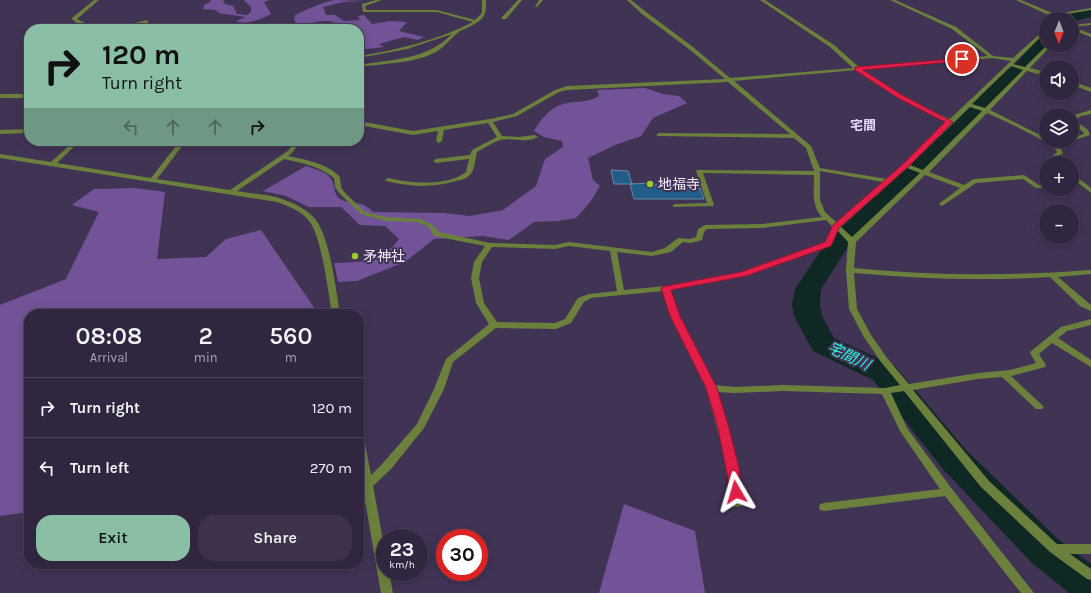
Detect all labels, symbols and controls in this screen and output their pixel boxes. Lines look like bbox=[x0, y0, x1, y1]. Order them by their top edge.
north arrow bbox=[1039, 12, 1079, 52]
map controls bbox=[1039, 12, 1079, 244]
text: 120 m bbox=[102, 38, 180, 71]
icon: right bbox=[36, 40, 88, 92]
pin bbox=[945, 42, 979, 76]
icon: arrive bbox=[951, 48, 973, 70]
button: sound bbox=[1039, 60, 1079, 100]
text: Turn right bbox=[102, 72, 182, 94]
button: layers bbox=[1039, 108, 1079, 148]
icon: left bbox=[120, 116, 142, 138]
icon: ahead bbox=[162, 116, 184, 138]
icon: ahead bbox=[204, 116, 226, 138]
icon: right bbox=[246, 116, 268, 138]
district label: 宅間 bbox=[850, 118, 876, 133]
button: + bbox=[1039, 156, 1079, 196]
place label: 地福寺 bbox=[658, 176, 700, 193]
marker: 地福寺 bbox=[645, 179, 655, 189]
button: − bbox=[1039, 204, 1079, 244]
place label: 矛神社 bbox=[363, 248, 405, 265]
marker: 矛神社 bbox=[350, 251, 360, 261]
text: 08:08 bbox=[76, 322, 142, 350]
text: 2 bbox=[199, 322, 213, 350]
text: 560 bbox=[269, 322, 312, 350]
water label: 宅間川 bbox=[825, 338, 875, 375]
text: Arrival bbox=[90, 350, 128, 365]
text: min bbox=[194, 350, 218, 365]
text: m bbox=[285, 350, 297, 365]
icon: right bbox=[36, 397, 58, 419]
text: Turn right bbox=[70, 399, 140, 417]
text: 120 m bbox=[312, 399, 352, 417]
icon: left bbox=[36, 457, 58, 479]
text: Turn left bbox=[70, 459, 129, 477]
text: 270 m bbox=[310, 459, 352, 477]
position arrow bbox=[715, 471, 757, 513]
button: Exit bbox=[36, 515, 190, 561]
button: Share bbox=[198, 515, 352, 561]
speed limit sign: 30 bbox=[436, 529, 488, 581]
text: 23 bbox=[390, 538, 414, 561]
text: km/h bbox=[389, 559, 415, 571]

